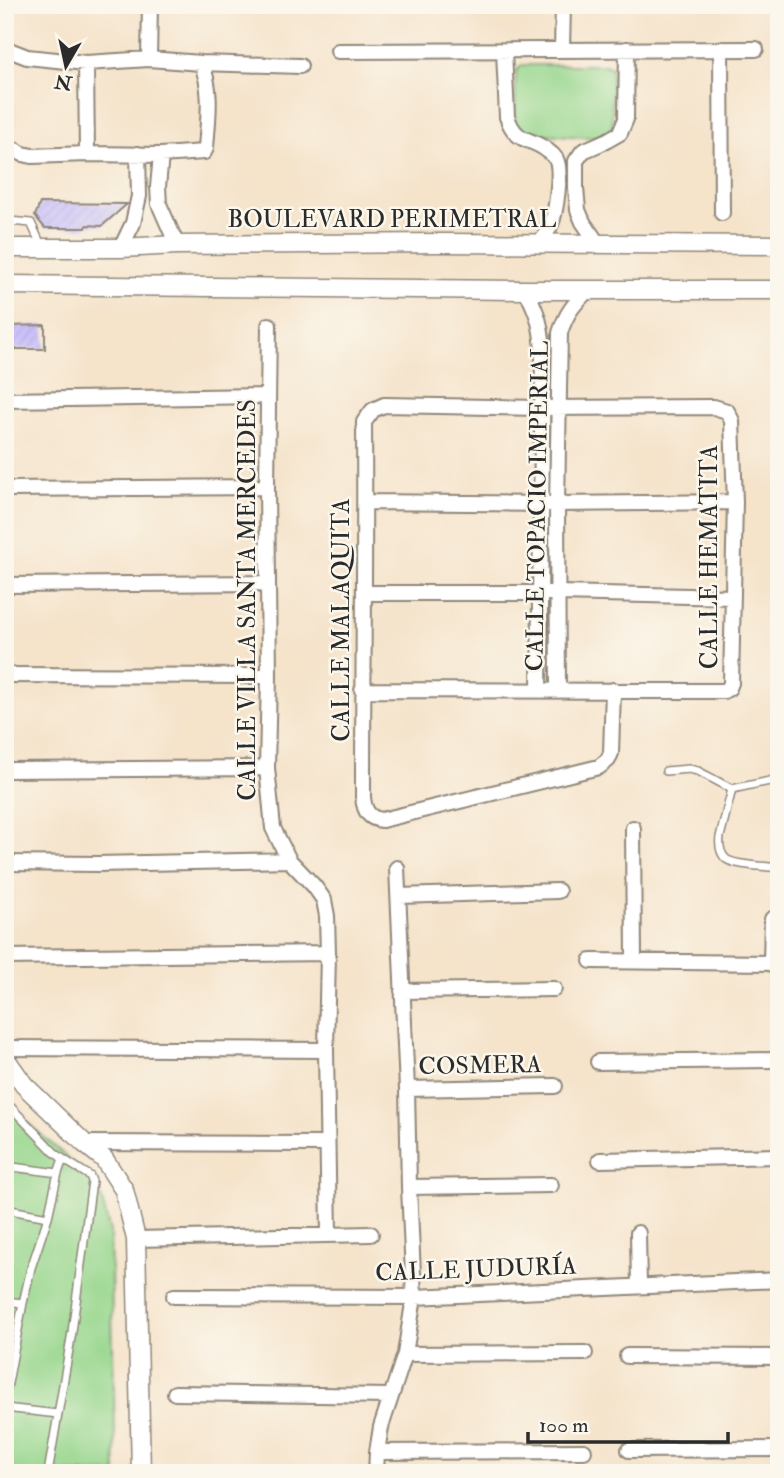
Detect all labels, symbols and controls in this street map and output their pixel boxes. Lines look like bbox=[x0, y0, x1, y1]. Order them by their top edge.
north arrow bbox=[32, 32, 102, 102]
text: N bbox=[52, 68, 75, 95]
street label: BOULEVARD PERIMETRAL bbox=[228, 204, 557, 235]
street label: CALLE TOPACIO IMPERIAL bbox=[519, 340, 556, 672]
street label: CALLE VILLA SANTA MERCEDES bbox=[232, 399, 263, 801]
street label: CALLE HEMATITA bbox=[694, 445, 725, 669]
street label: CALLE MALAQUITA bbox=[326, 498, 357, 742]
street label: COSMERA bbox=[418, 1049, 542, 1082]
street label: CALLE JUDURÍA bbox=[375, 1249, 577, 1289]
scale bar bbox=[528, 1401, 728, 1445]
text: 100 m bbox=[539, 1412, 589, 1439]

